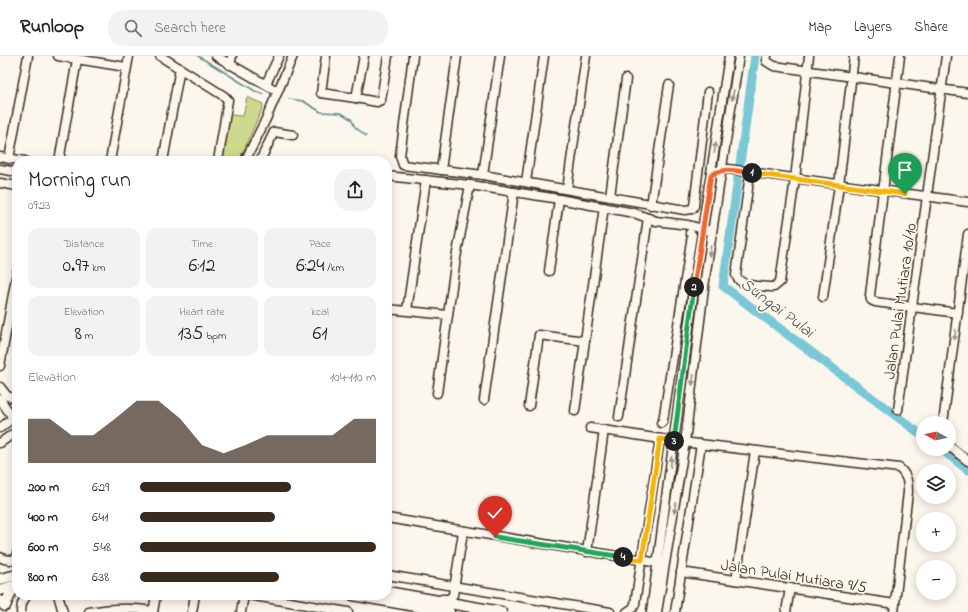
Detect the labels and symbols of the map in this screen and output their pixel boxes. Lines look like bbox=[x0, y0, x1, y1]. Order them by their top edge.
one-way arrow bbox=[730, 88, 736, 101]
one-way arrow bbox=[712, 142, 718, 154]
pin bbox=[888, 153, 922, 194]
pin: 1 bbox=[742, 163, 762, 183]
street label: Jalan Pulai Mutiara 10/10 bbox=[878, 222, 924, 381]
one-way arrow bbox=[706, 245, 712, 257]
water label: Sungai Pulai bbox=[734, 272, 821, 346]
pin: 2 bbox=[684, 277, 704, 297]
one-way arrow bbox=[952, 329, 958, 341]
one-way arrow bbox=[690, 374, 696, 386]
north arrow bbox=[916, 416, 956, 456]
pin: 3 bbox=[664, 431, 684, 451]
one-way arrow bbox=[668, 456, 675, 468]
pin bbox=[478, 496, 512, 537]
one-way arrow bbox=[672, 502, 678, 515]
pin: 4 bbox=[613, 547, 633, 567]
street label: Jalan Pulai Mutiara 9/5 bbox=[719, 554, 868, 600]

